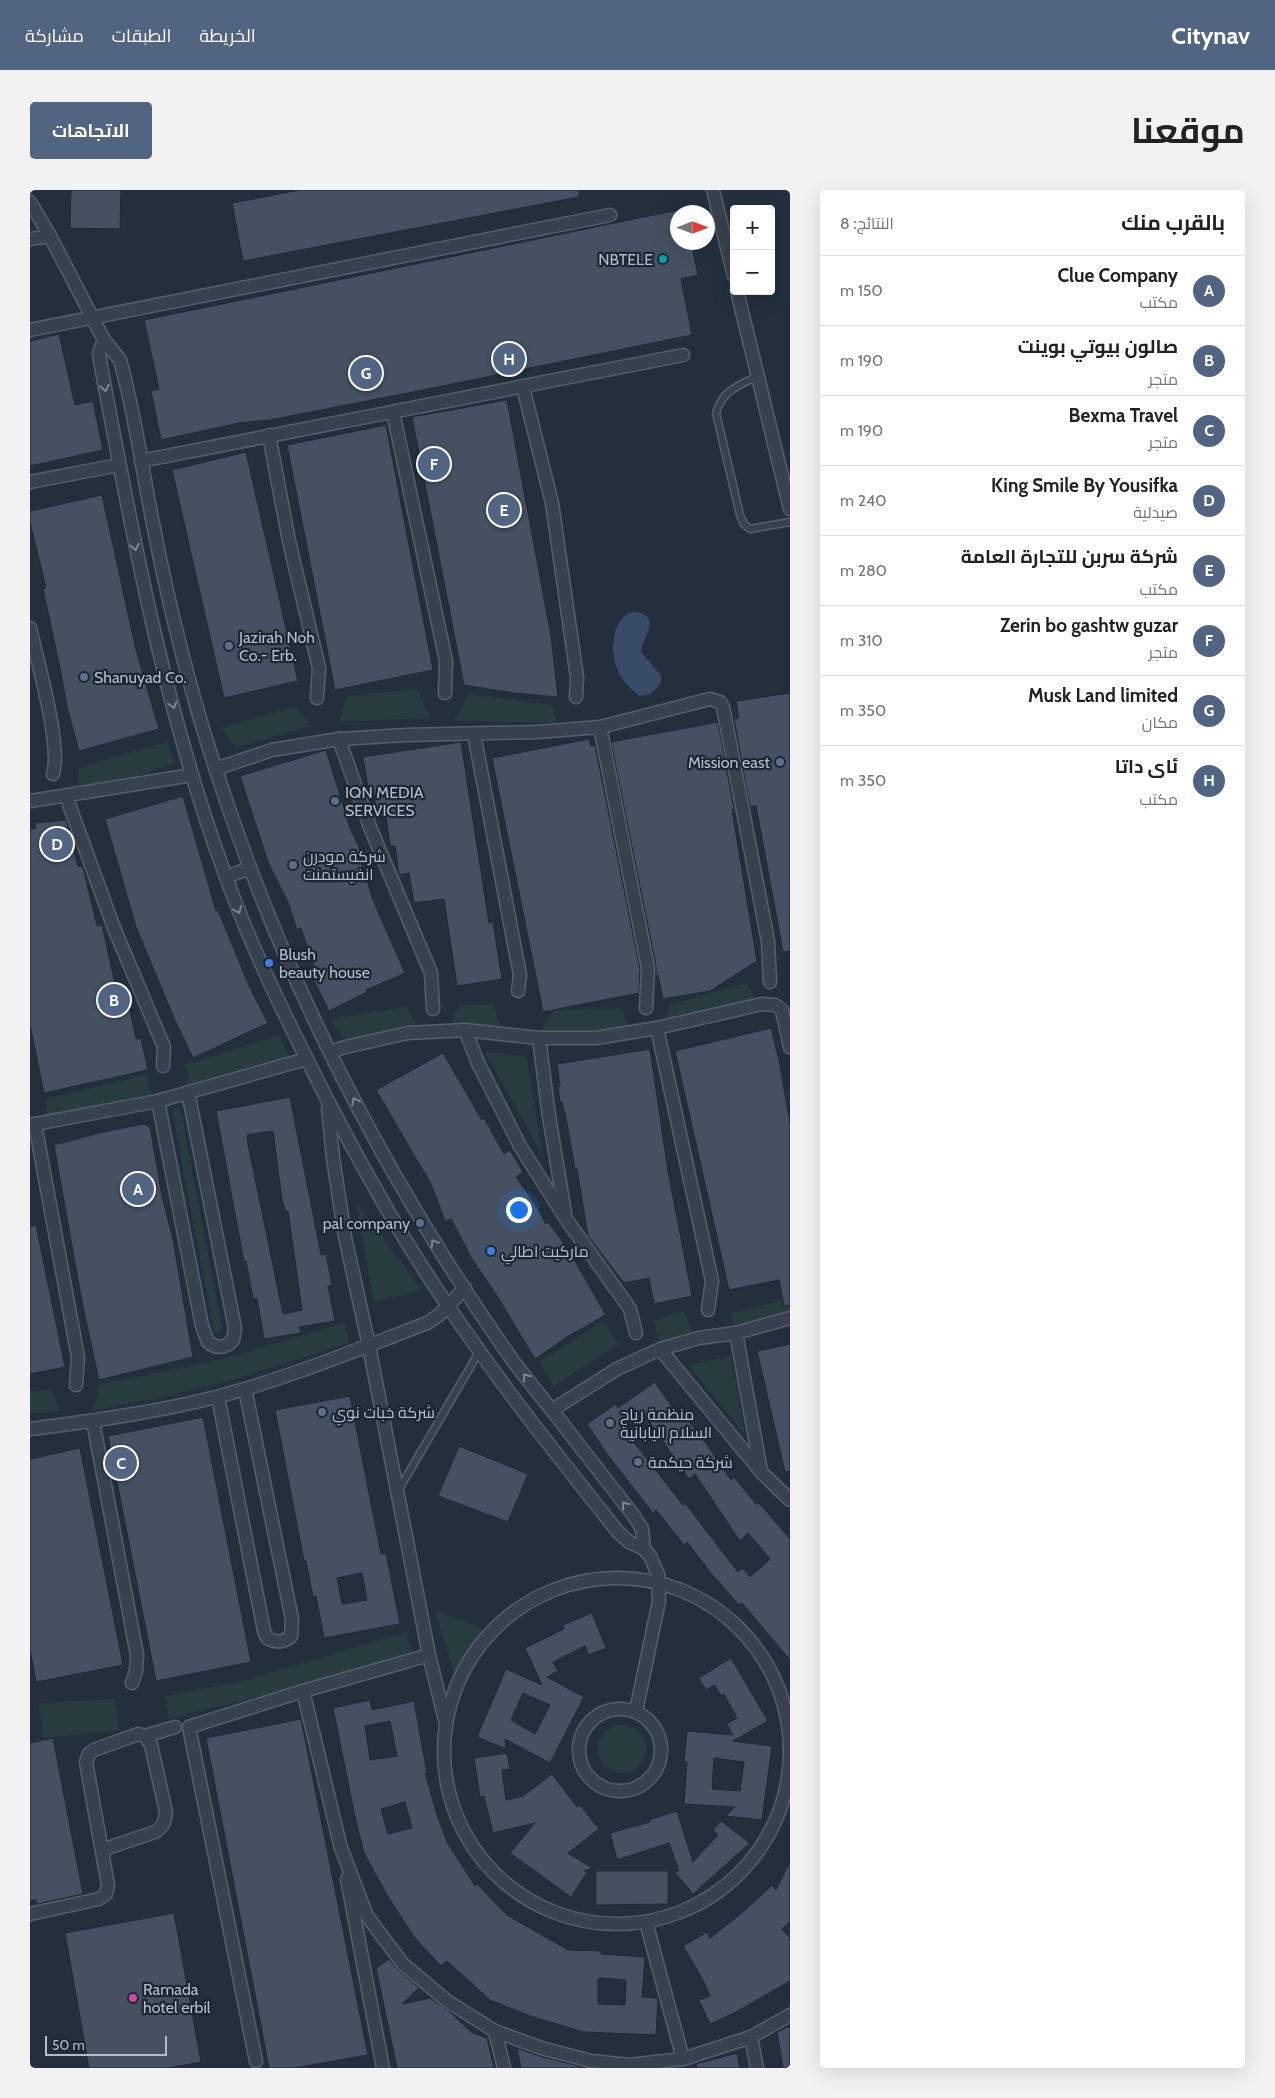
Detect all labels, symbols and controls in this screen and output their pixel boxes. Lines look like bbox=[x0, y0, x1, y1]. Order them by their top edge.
text: Citynav bbox=[1171, 21, 1250, 50]
text: مشاركة bbox=[25, 25, 84, 47]
text: الطبقات bbox=[112, 25, 171, 47]
text: الخريطة bbox=[199, 25, 256, 47]
button: الاتجاهات bbox=[30, 102, 152, 159]
text: موقعنا bbox=[1131, 109, 1245, 152]
north arrow bbox=[670, 205, 715, 250]
map controls bbox=[730, 205, 775, 295]
button: + bbox=[730, 205, 775, 250]
text: بالقرب منك bbox=[1121, 210, 1225, 235]
text: النتائج: 8 bbox=[840, 214, 894, 233]
place label: NBTELE bbox=[598, 250, 653, 269]
button: − bbox=[730, 250, 775, 295]
marker: NBTELE bbox=[657, 253, 669, 265]
text: Clue Company bbox=[1058, 264, 1178, 287]
text: 150 m bbox=[840, 281, 883, 300]
text: A bbox=[1204, 281, 1214, 300]
text: مكتب bbox=[1139, 293, 1178, 312]
text: صالون بيوتي بوينت bbox=[1018, 335, 1178, 358]
pin: H bbox=[493, 340, 525, 378]
text: 190 m bbox=[840, 351, 883, 370]
text: B bbox=[1204, 351, 1214, 370]
pin: G bbox=[350, 354, 382, 392]
text: متجر bbox=[1149, 370, 1178, 389]
one-way arrow bbox=[99, 383, 109, 392]
text: Bexma Travel bbox=[1069, 404, 1178, 427]
text: 190 m bbox=[840, 421, 883, 440]
text: C bbox=[1204, 421, 1214, 440]
text: متجر bbox=[1149, 433, 1178, 452]
pin: F bbox=[418, 445, 450, 483]
text: King Smile By Yousifka bbox=[991, 474, 1178, 497]
pin: E bbox=[488, 491, 520, 529]
text: 240 m bbox=[840, 491, 886, 510]
text: D bbox=[1203, 491, 1215, 510]
text: صيدلية bbox=[1133, 503, 1178, 522]
one-way arrow bbox=[129, 543, 140, 552]
text: شركة سربن للتجارة العامة bbox=[961, 545, 1178, 568]
text: 280 m bbox=[840, 561, 887, 580]
text: E bbox=[1204, 561, 1214, 580]
text: مكتب bbox=[1139, 580, 1178, 599]
text: Zerin bo gashtw guzar bbox=[1000, 614, 1178, 637]
place label: Jazirah Noh Co.- Erb. bbox=[238, 628, 315, 665]
text: 310 m bbox=[840, 631, 883, 650]
text: F bbox=[1205, 631, 1213, 650]
marker: Jazirah Noh Co.- Erb. bbox=[223, 640, 235, 652]
text: متجر bbox=[1149, 643, 1178, 662]
place label: Shanuyad Co. bbox=[94, 668, 187, 687]
marker: Shanuyad Co. bbox=[78, 671, 90, 683]
text: Musk Land limited bbox=[1028, 684, 1178, 707]
one-way arrow bbox=[168, 701, 178, 709]
text: 350 m bbox=[840, 701, 886, 720]
text: G bbox=[1204, 701, 1214, 720]
text: مكان bbox=[1142, 713, 1178, 732]
place label: Mission east bbox=[688, 753, 771, 772]
text: ئای داتا bbox=[1115, 755, 1178, 778]
marker: Mission east bbox=[774, 756, 786, 768]
text: 350 m bbox=[840, 771, 886, 790]
text: H bbox=[1203, 771, 1215, 790]
place label: IQN MEDIA SERVICES bbox=[345, 783, 424, 820]
text: مكتب bbox=[1139, 790, 1178, 809]
marker: IQN MEDIA SERVICES bbox=[329, 795, 341, 807]
pin: D bbox=[41, 825, 73, 863]
place label: شركة مودرن انفيستمنت bbox=[303, 847, 386, 884]
marker: شركة مودرن انفيستمنت bbox=[287, 859, 299, 871]
one-way arrow bbox=[232, 905, 243, 914]
place label: Blush beauty house bbox=[279, 945, 370, 982]
marker: Blush beauty house bbox=[263, 957, 275, 969]
pin: B bbox=[98, 981, 130, 1019]
one-way arrow bbox=[351, 1097, 361, 1106]
pin: A bbox=[122, 1170, 154, 1208]
your location bbox=[506, 1197, 532, 1223]
place label: pal company bbox=[323, 1214, 410, 1233]
marker: pal company bbox=[414, 1217, 426, 1229]
one-way arrow bbox=[431, 1239, 440, 1249]
place label: ماركيت اطالي bbox=[501, 1242, 589, 1265]
marker: ماركيت اطالي bbox=[485, 1245, 497, 1257]
one-way arrow bbox=[523, 1373, 532, 1383]
place label: شركة خبات نوي bbox=[332, 1403, 435, 1426]
place label: منظمة رياح السلام اليابانية bbox=[620, 1405, 712, 1444]
marker: شركة خبات نوي bbox=[316, 1406, 328, 1418]
marker: منظمة رياح السلام اليابانية bbox=[604, 1417, 616, 1429]
pin: C bbox=[105, 1444, 137, 1482]
place label: شركة حيكمة bbox=[648, 1453, 733, 1472]
marker: شركة حيكمة bbox=[632, 1456, 644, 1468]
one-way arrow bbox=[623, 1502, 631, 1511]
place label: Ramada hotel erbil bbox=[143, 1980, 211, 2017]
marker: Ramada hotel erbil bbox=[127, 1992, 139, 2004]
scale bar bbox=[45, 2033, 168, 2056]
text: 50 m bbox=[52, 2036, 85, 2054]

